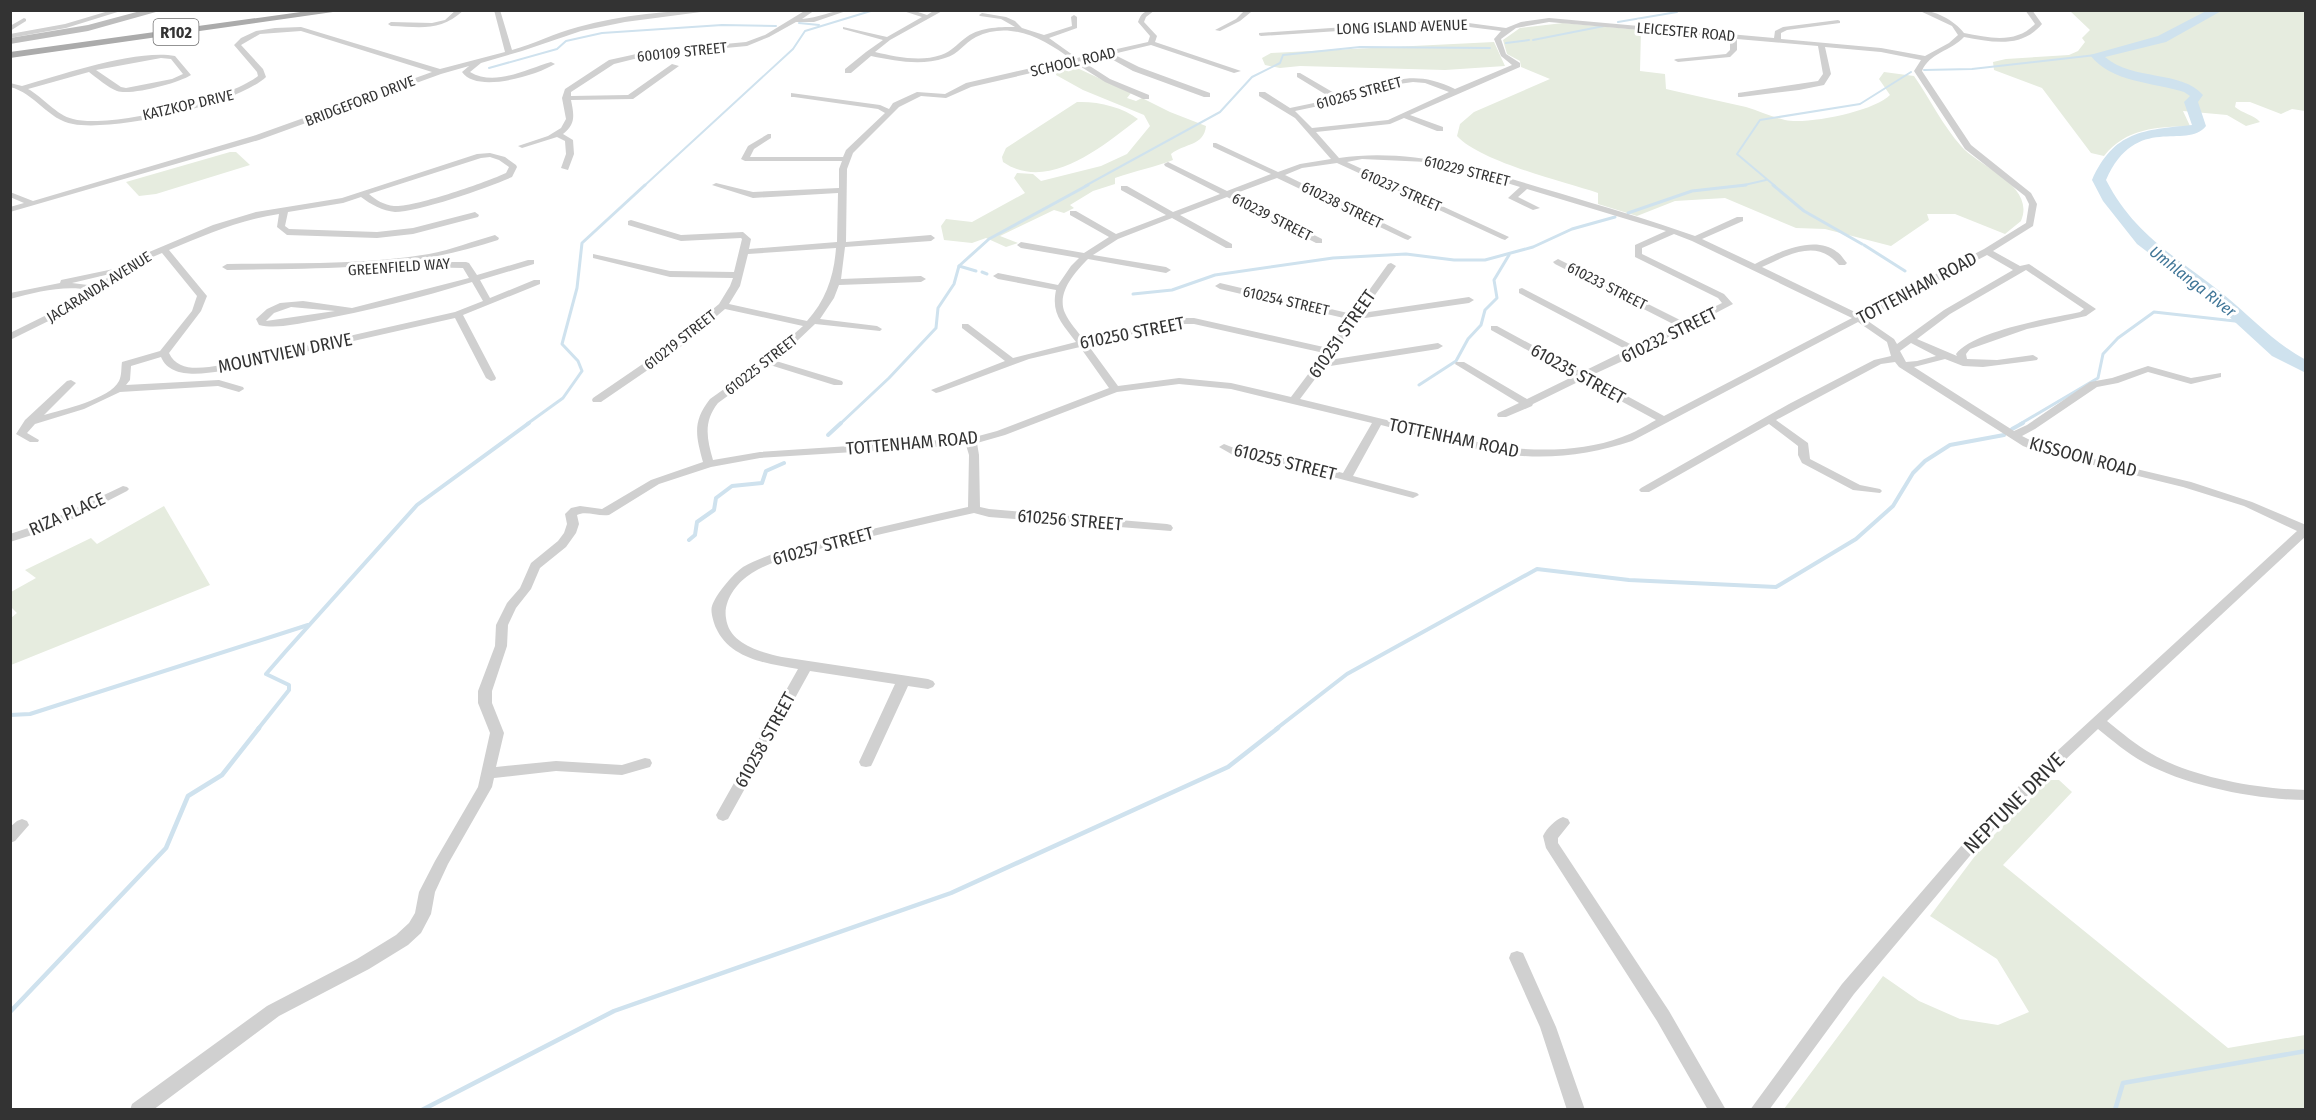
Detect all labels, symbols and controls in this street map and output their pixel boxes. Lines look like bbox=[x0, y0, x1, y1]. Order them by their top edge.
street label: LONG ISLAND AVENUE bbox=[1336, 16, 1468, 38]
road number: R102 bbox=[154, 19, 198, 45]
street label: LEICESTER ROAD bbox=[1636, 19, 1736, 45]
street label: 600109 STREET bbox=[636, 38, 728, 66]
street label: SCHOOL ROAD bbox=[1029, 43, 1117, 81]
street label: BRIDGEFORD DRIVE bbox=[302, 72, 418, 130]
street label: 610265 STREET bbox=[1314, 73, 1404, 113]
street label: KATZKOP DRIVE bbox=[141, 86, 235, 124]
street label: 610229 STREET bbox=[1422, 152, 1512, 190]
street label: 610237 STREET bbox=[1358, 164, 1444, 216]
street label: 610238 STREET bbox=[1299, 178, 1385, 232]
street label: 610239 STREET bbox=[1229, 189, 1315, 245]
water label: Umhlanga River bbox=[2146, 242, 2240, 321]
street label: TOTTENHAM ROAD bbox=[1853, 247, 1981, 329]
street label: JACARANDA AVENUE bbox=[43, 248, 155, 326]
street label: GREENFIELD WAY bbox=[347, 254, 451, 280]
street label: 610233 STREET bbox=[1564, 258, 1650, 314]
street label: 610254 STREET bbox=[1241, 282, 1331, 320]
street label: 610251 STREET bbox=[1304, 285, 1381, 382]
street label: 610232 STREET bbox=[1617, 302, 1721, 368]
street label: 610219 STREET bbox=[640, 306, 720, 374]
street label: 610250 STREET bbox=[1078, 312, 1187, 354]
street label: MOUNTVIEW DRIVE bbox=[216, 328, 354, 378]
street label: 610225 STREET bbox=[721, 331, 801, 399]
street label: 610235 STREET bbox=[1527, 339, 1630, 409]
street label: TOTTENHAM ROAD bbox=[1387, 413, 1521, 463]
street label: TOTTENHAM ROAD bbox=[845, 426, 979, 460]
street label: KISSOON ROAD bbox=[2027, 432, 2139, 482]
street label: 610255 STREET bbox=[1231, 439, 1339, 486]
street label: RIZA PLACE bbox=[26, 487, 108, 541]
street label: 610256 STREET bbox=[1016, 504, 1124, 536]
street label: 610257 STREET bbox=[770, 522, 876, 570]
street label: 610258 STREET bbox=[730, 688, 801, 792]
street label: NEPTUNE DRIVE bbox=[1958, 747, 2070, 859]

